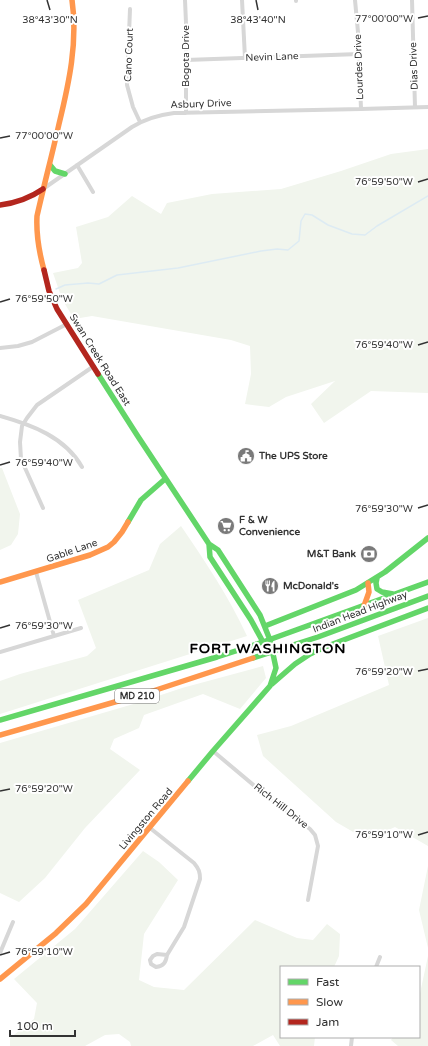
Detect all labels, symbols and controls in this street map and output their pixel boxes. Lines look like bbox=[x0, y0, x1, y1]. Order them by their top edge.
text: 77°00'00"W bbox=[355, 13, 413, 25]
text: 38°43'30"N bbox=[22, 14, 78, 26]
text: 38°43'40"N bbox=[230, 14, 286, 26]
street label: Bogota Drive bbox=[180, 25, 192, 87]
street label: Cano Court bbox=[122, 28, 136, 82]
street label: Lourdes Drive bbox=[352, 34, 366, 100]
street label: Dias Drive bbox=[407, 42, 421, 90]
street label: Nevin Lane bbox=[245, 50, 299, 64]
street label: Asbury Drive bbox=[170, 97, 232, 111]
text: 77°00'00"W bbox=[15, 130, 73, 142]
text: 76°59'50"W bbox=[355, 176, 413, 188]
text: 76°59'50"W bbox=[15, 293, 73, 305]
street label: Swan Creek Road East bbox=[67, 312, 133, 408]
text: 76°59'40"W bbox=[355, 339, 413, 351]
public building icon: The UPS Store bbox=[236, 446, 256, 466]
place label: The UPS Store bbox=[258, 450, 328, 462]
text: 76°59'40"W bbox=[15, 457, 73, 469]
text: 76°59'30"W bbox=[355, 503, 413, 515]
place label: F & W Convenience bbox=[239, 514, 300, 538]
supermarket icon: F & W Convenience bbox=[216, 516, 236, 536]
street label: Gable Lane bbox=[45, 537, 100, 565]
bank icon: M&T Bank bbox=[359, 544, 379, 564]
place label: M&T Bank bbox=[307, 548, 357, 560]
restaurant icon: McDonald's bbox=[260, 576, 280, 596]
place label: McDonald's bbox=[283, 580, 339, 592]
street label: Indian Head Highway bbox=[311, 588, 410, 636]
text: 76°59'30"W bbox=[15, 620, 73, 632]
district label: FORT WASHINGTON bbox=[189, 640, 347, 657]
text: 76°59'20"W bbox=[355, 666, 413, 678]
road number: MD 210 bbox=[115, 689, 159, 703]
street label: Rich Hill Drive bbox=[251, 781, 311, 831]
text: 76°59'20"W bbox=[15, 783, 73, 795]
street label: Livingston Road bbox=[117, 786, 175, 852]
text: 76°59'10"W bbox=[355, 829, 413, 841]
text: 76°59'10"W bbox=[15, 946, 73, 958]
legend bbox=[280, 966, 420, 1038]
text: Fast bbox=[316, 975, 340, 989]
text: Slow bbox=[316, 995, 343, 1009]
scale bar bbox=[10, 1012, 75, 1038]
text: Jam bbox=[316, 1015, 339, 1029]
text: 100 m bbox=[16, 1019, 53, 1033]

